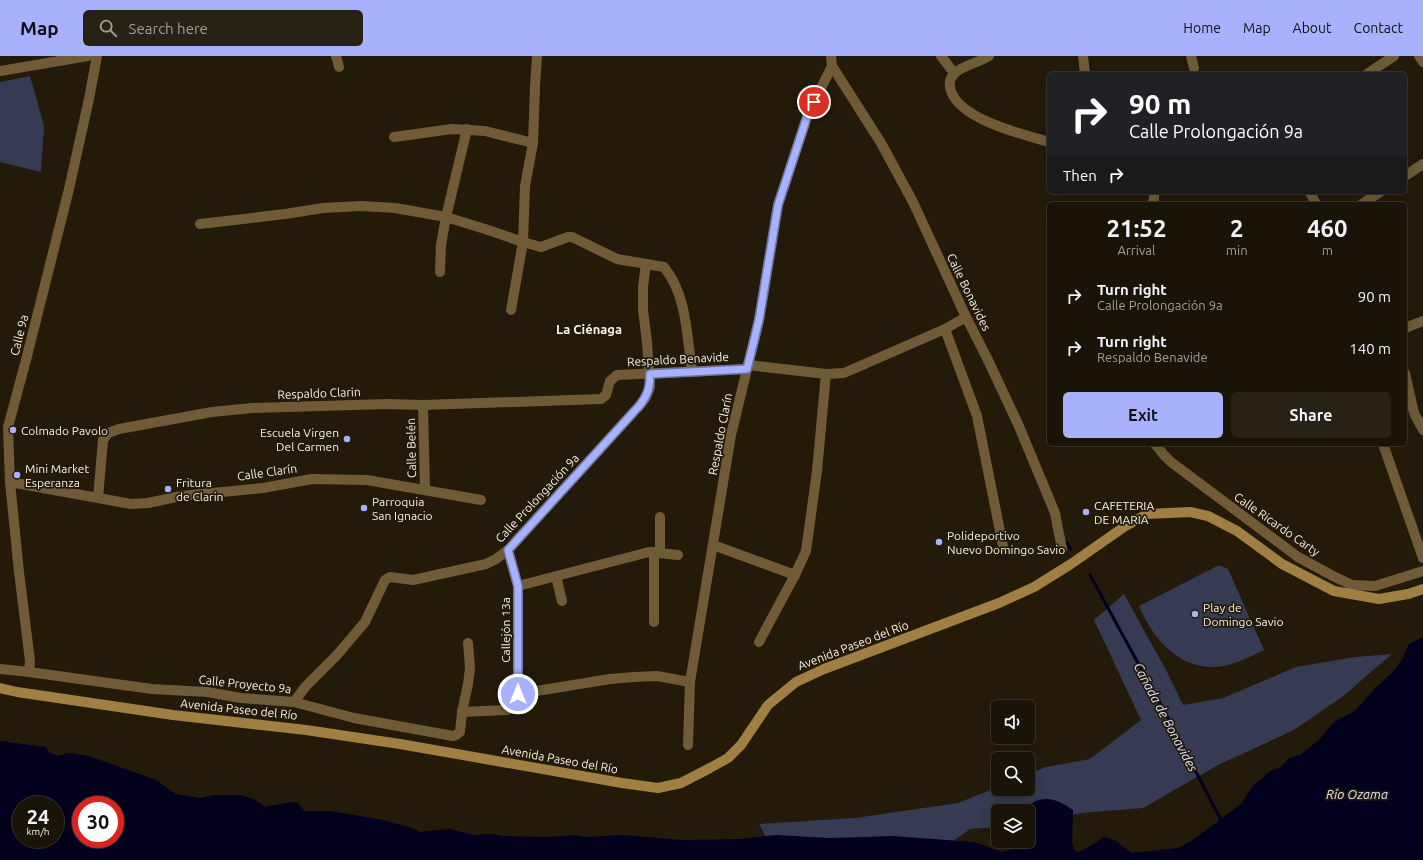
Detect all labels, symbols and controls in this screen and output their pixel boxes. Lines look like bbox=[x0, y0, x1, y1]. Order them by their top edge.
search box bbox=[83, 10, 363, 46]
text: Map bbox=[20, 17, 59, 39]
icon: search bbox=[97, 17, 119, 39]
text: Search here bbox=[129, 20, 208, 37]
text: Home bbox=[1183, 20, 1221, 36]
text: Map bbox=[1243, 20, 1271, 36]
text: About bbox=[1293, 20, 1332, 36]
text: Contact bbox=[1354, 20, 1403, 36]
pin bbox=[797, 85, 831, 119]
icon: right bbox=[1063, 88, 1115, 140]
text: 90 m bbox=[1129, 88, 1191, 119]
icon: arrive bbox=[803, 91, 825, 113]
text: Calle Prolongación 9a bbox=[1129, 121, 1303, 141]
icon: right bbox=[1105, 164, 1127, 186]
text: Then bbox=[1063, 167, 1097, 184]
text: 21:52 bbox=[1106, 215, 1166, 242]
text: 2 bbox=[1230, 215, 1243, 242]
text: 460 bbox=[1307, 215, 1348, 242]
text: Arrival bbox=[1117, 243, 1155, 257]
text: min bbox=[1226, 243, 1248, 257]
text: m bbox=[1322, 243, 1333, 257]
street label: Calle Bonavides bbox=[945, 251, 993, 333]
text: Turn right bbox=[1097, 281, 1167, 298]
icon: right bbox=[1063, 285, 1085, 307]
text: 90 m bbox=[1358, 288, 1391, 305]
text: Calle Prolongación 9a bbox=[1097, 298, 1223, 312]
street label: Calle 9a bbox=[8, 313, 30, 357]
district label: La Ciénaga bbox=[556, 322, 622, 336]
text: Turn right bbox=[1097, 333, 1167, 350]
icon: right bbox=[1063, 337, 1085, 359]
text: 140 m bbox=[1349, 340, 1391, 357]
street label: Respaldo Benavide bbox=[627, 350, 729, 368]
text: Respaldo Benavide bbox=[1097, 350, 1208, 364]
street label: Respaldo Clarin bbox=[277, 385, 361, 401]
street label: Respaldo Clarín bbox=[706, 392, 734, 476]
button: Exit bbox=[1063, 392, 1223, 438]
button: Share bbox=[1231, 392, 1391, 438]
street label: Calle Belén bbox=[404, 418, 418, 478]
place label: Colmado Pavolo bbox=[21, 424, 108, 437]
marker: Colmado Pavolo bbox=[8, 425, 18, 435]
place label: Escuela Virgen Del Carmen bbox=[260, 426, 339, 453]
marker: Escuela Virgen Del Carmen bbox=[342, 434, 352, 444]
street label: Calle Prolongación 9a bbox=[493, 451, 581, 545]
street label: Calle Clarín bbox=[236, 461, 298, 483]
place label: Mini Market Esperanza bbox=[25, 462, 89, 489]
marker: Mini Market Esperanza bbox=[12, 470, 22, 480]
place label: Fritura de Clarin bbox=[176, 476, 223, 503]
marker: Fritura de Clarin bbox=[163, 484, 173, 494]
street label: Calle Ricardo Carty bbox=[1232, 490, 1322, 558]
place label: Parroquia San Ignacio bbox=[372, 495, 433, 522]
place label: CAFETERIA DE MARIA bbox=[1094, 499, 1154, 526]
marker: Parroquia San Ignacio bbox=[359, 503, 369, 513]
marker: CAFETERIA DE MARIA bbox=[1081, 507, 1091, 517]
place label: Polideportivo Nuevo Domingo Savio bbox=[947, 529, 1065, 556]
marker: Polideportivo Nuevo Domingo Savio bbox=[934, 537, 944, 547]
street label: Callejón 13a bbox=[499, 597, 512, 663]
place label: Play de Domingo Savio bbox=[1203, 601, 1284, 628]
marker: Play de Domingo Savio bbox=[1190, 609, 1200, 619]
street label: Avenida Paseo del Río bbox=[796, 618, 910, 672]
water label: Cañada de Bonavides bbox=[1131, 660, 1201, 774]
street label: Calle Proyecto 9a bbox=[198, 673, 292, 695]
position arrow bbox=[497, 673, 539, 715]
street label: Avenida Paseo del Río bbox=[180, 696, 298, 722]
map controls bbox=[991, 700, 1035, 848]
button: sound bbox=[991, 700, 1035, 744]
street label: Avenida Paseo del Río bbox=[501, 742, 619, 776]
button: search bbox=[991, 752, 1035, 796]
water label: Río Ozama bbox=[1326, 787, 1388, 801]
speed limit sign: 30 bbox=[72, 796, 124, 848]
button: layers bbox=[991, 804, 1035, 848]
text: 24 bbox=[27, 805, 49, 828]
text: km/h bbox=[26, 826, 50, 837]

